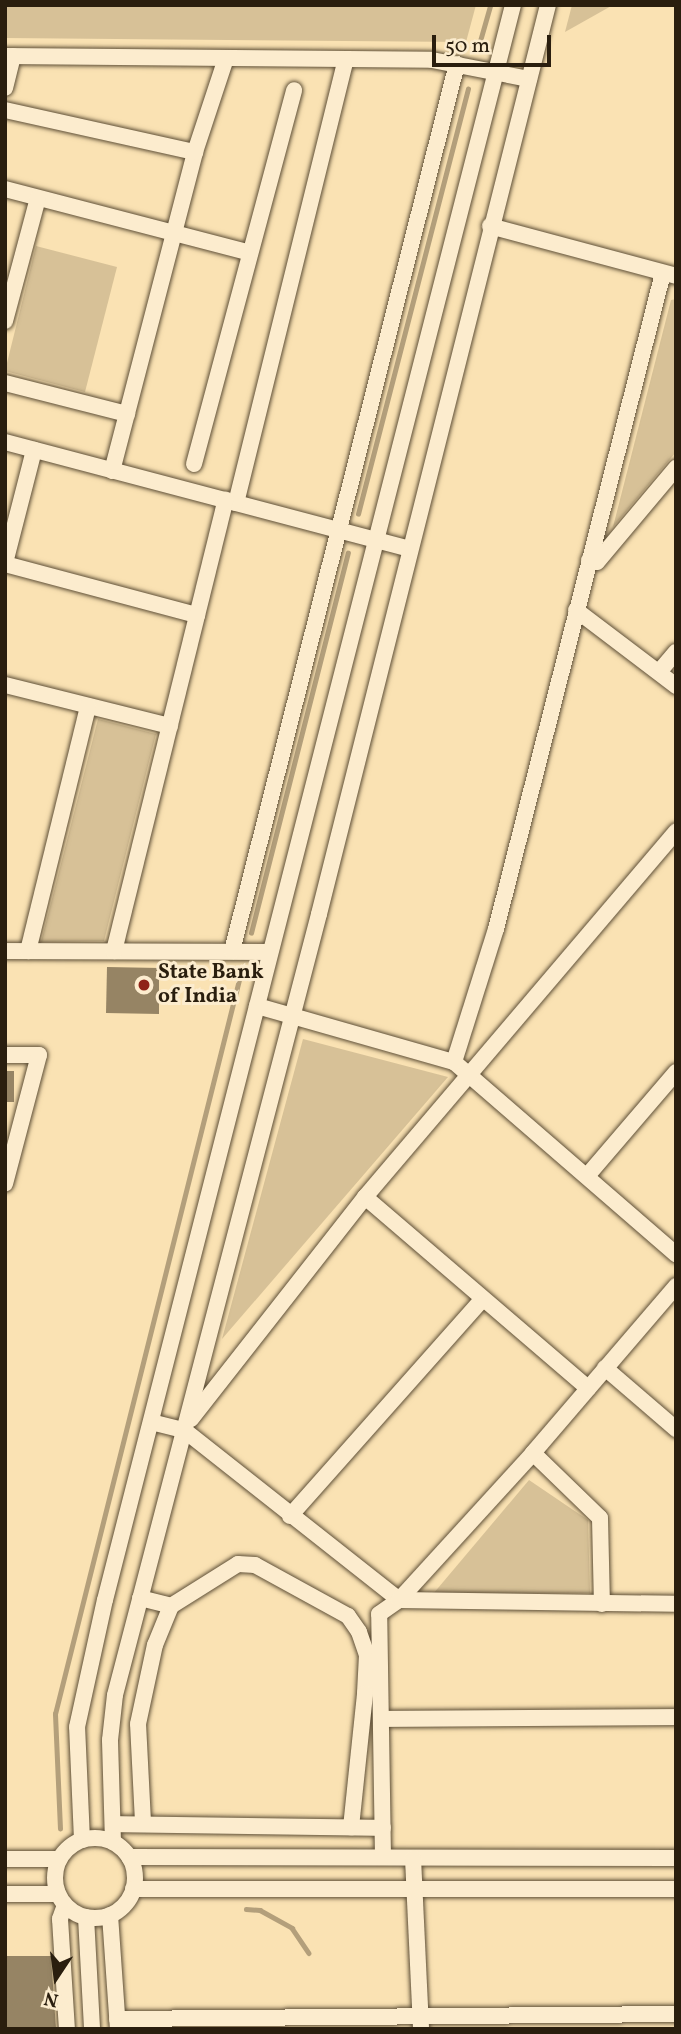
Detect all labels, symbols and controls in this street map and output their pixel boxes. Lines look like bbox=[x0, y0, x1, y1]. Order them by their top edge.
scale bar bbox=[436, 21, 555, 65]
text: 50 m bbox=[445, 32, 490, 61]
place label: State Bank of India bbox=[158, 960, 264, 1010]
marker: State Bank of India bbox=[136, 977, 152, 993]
north arrow bbox=[21, 1943, 91, 2013]
text: N bbox=[42, 1984, 61, 2013]

